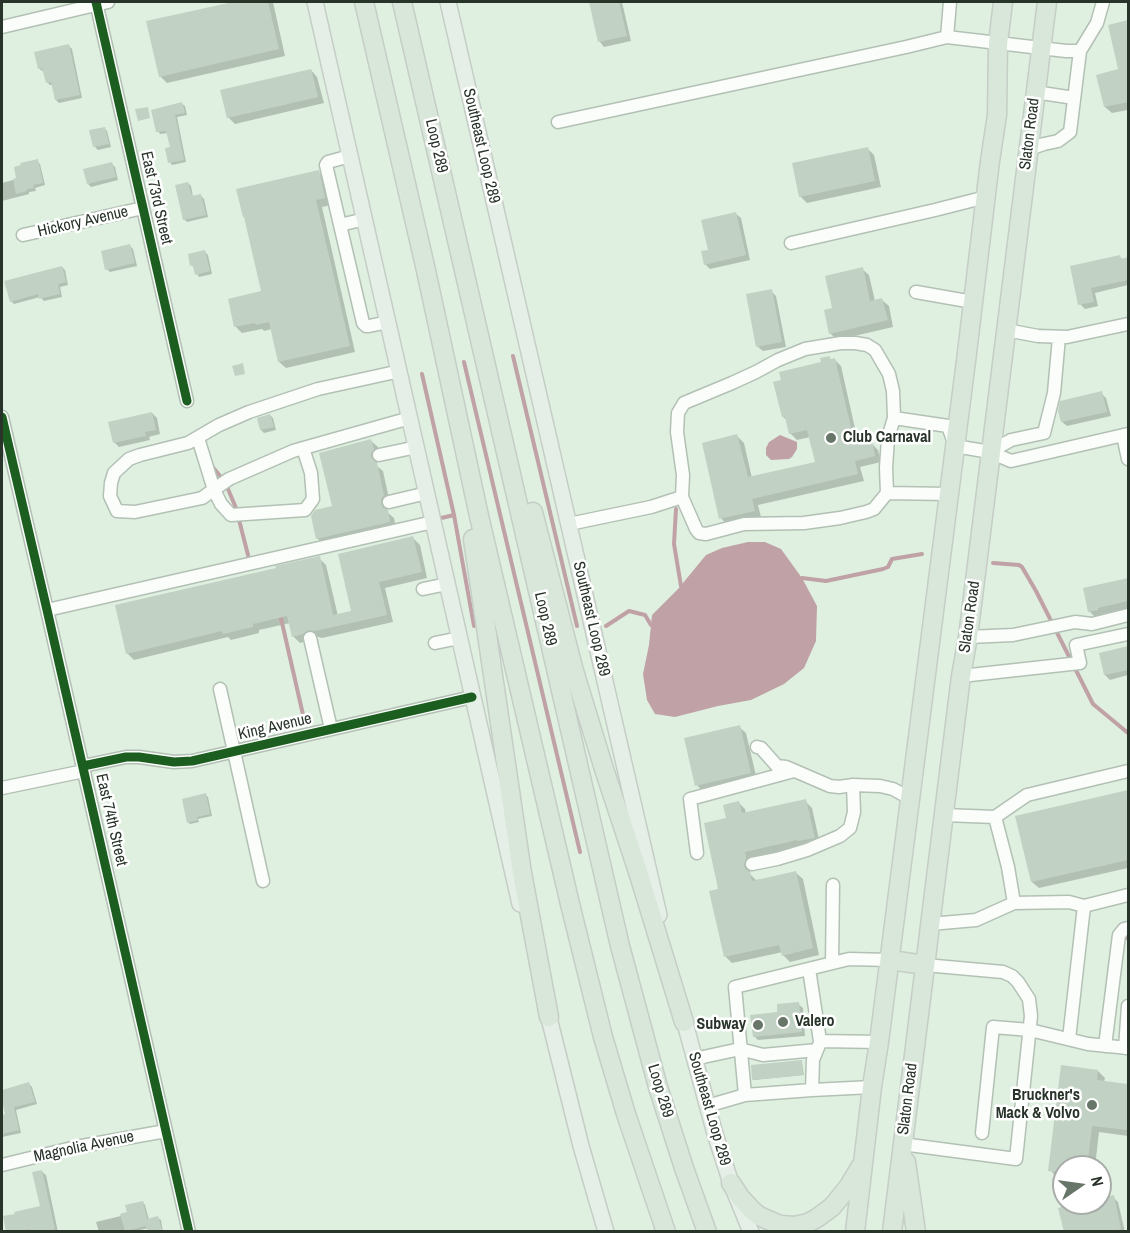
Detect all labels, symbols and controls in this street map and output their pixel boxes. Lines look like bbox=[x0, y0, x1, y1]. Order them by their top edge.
street label: Southeast Loop 289 bbox=[458, 87, 504, 205]
street label: Slaton Road bbox=[1016, 97, 1044, 171]
street label: Loop 289 bbox=[420, 117, 452, 175]
street label: East 73rd Street bbox=[136, 150, 176, 246]
street label: Hickory Avenue bbox=[36, 202, 130, 242]
place label: Club Carnaval bbox=[843, 428, 931, 448]
marker: Club Carnaval bbox=[824, 431, 838, 445]
street label: Southeast Loop 289 bbox=[568, 560, 614, 678]
street label: Slaton Road bbox=[955, 580, 985, 654]
street label: Loop 289 bbox=[529, 590, 561, 648]
street label: King Avenue bbox=[236, 709, 314, 745]
street label: East 74th Street bbox=[91, 772, 131, 868]
place label: Valero bbox=[795, 1012, 834, 1032]
place label: Subway bbox=[696, 1015, 746, 1035]
marker: Valero bbox=[776, 1015, 790, 1029]
marker: Subway bbox=[751, 1018, 765, 1032]
street label: Southeast Loop 289 bbox=[684, 1050, 734, 1168]
street label: Loop 289 bbox=[643, 1062, 677, 1120]
street label: Slaton Road bbox=[894, 1062, 922, 1136]
place label: Bruckner's Mack & Volvo bbox=[996, 1086, 1080, 1124]
marker: Bruckner's Mack & Volvo bbox=[1085, 1098, 1099, 1112]
street label: Magnolia Avenue bbox=[32, 1127, 136, 1167]
north arrow bbox=[1052, 1155, 1112, 1215]
text: N bbox=[1086, 1174, 1109, 1188]

